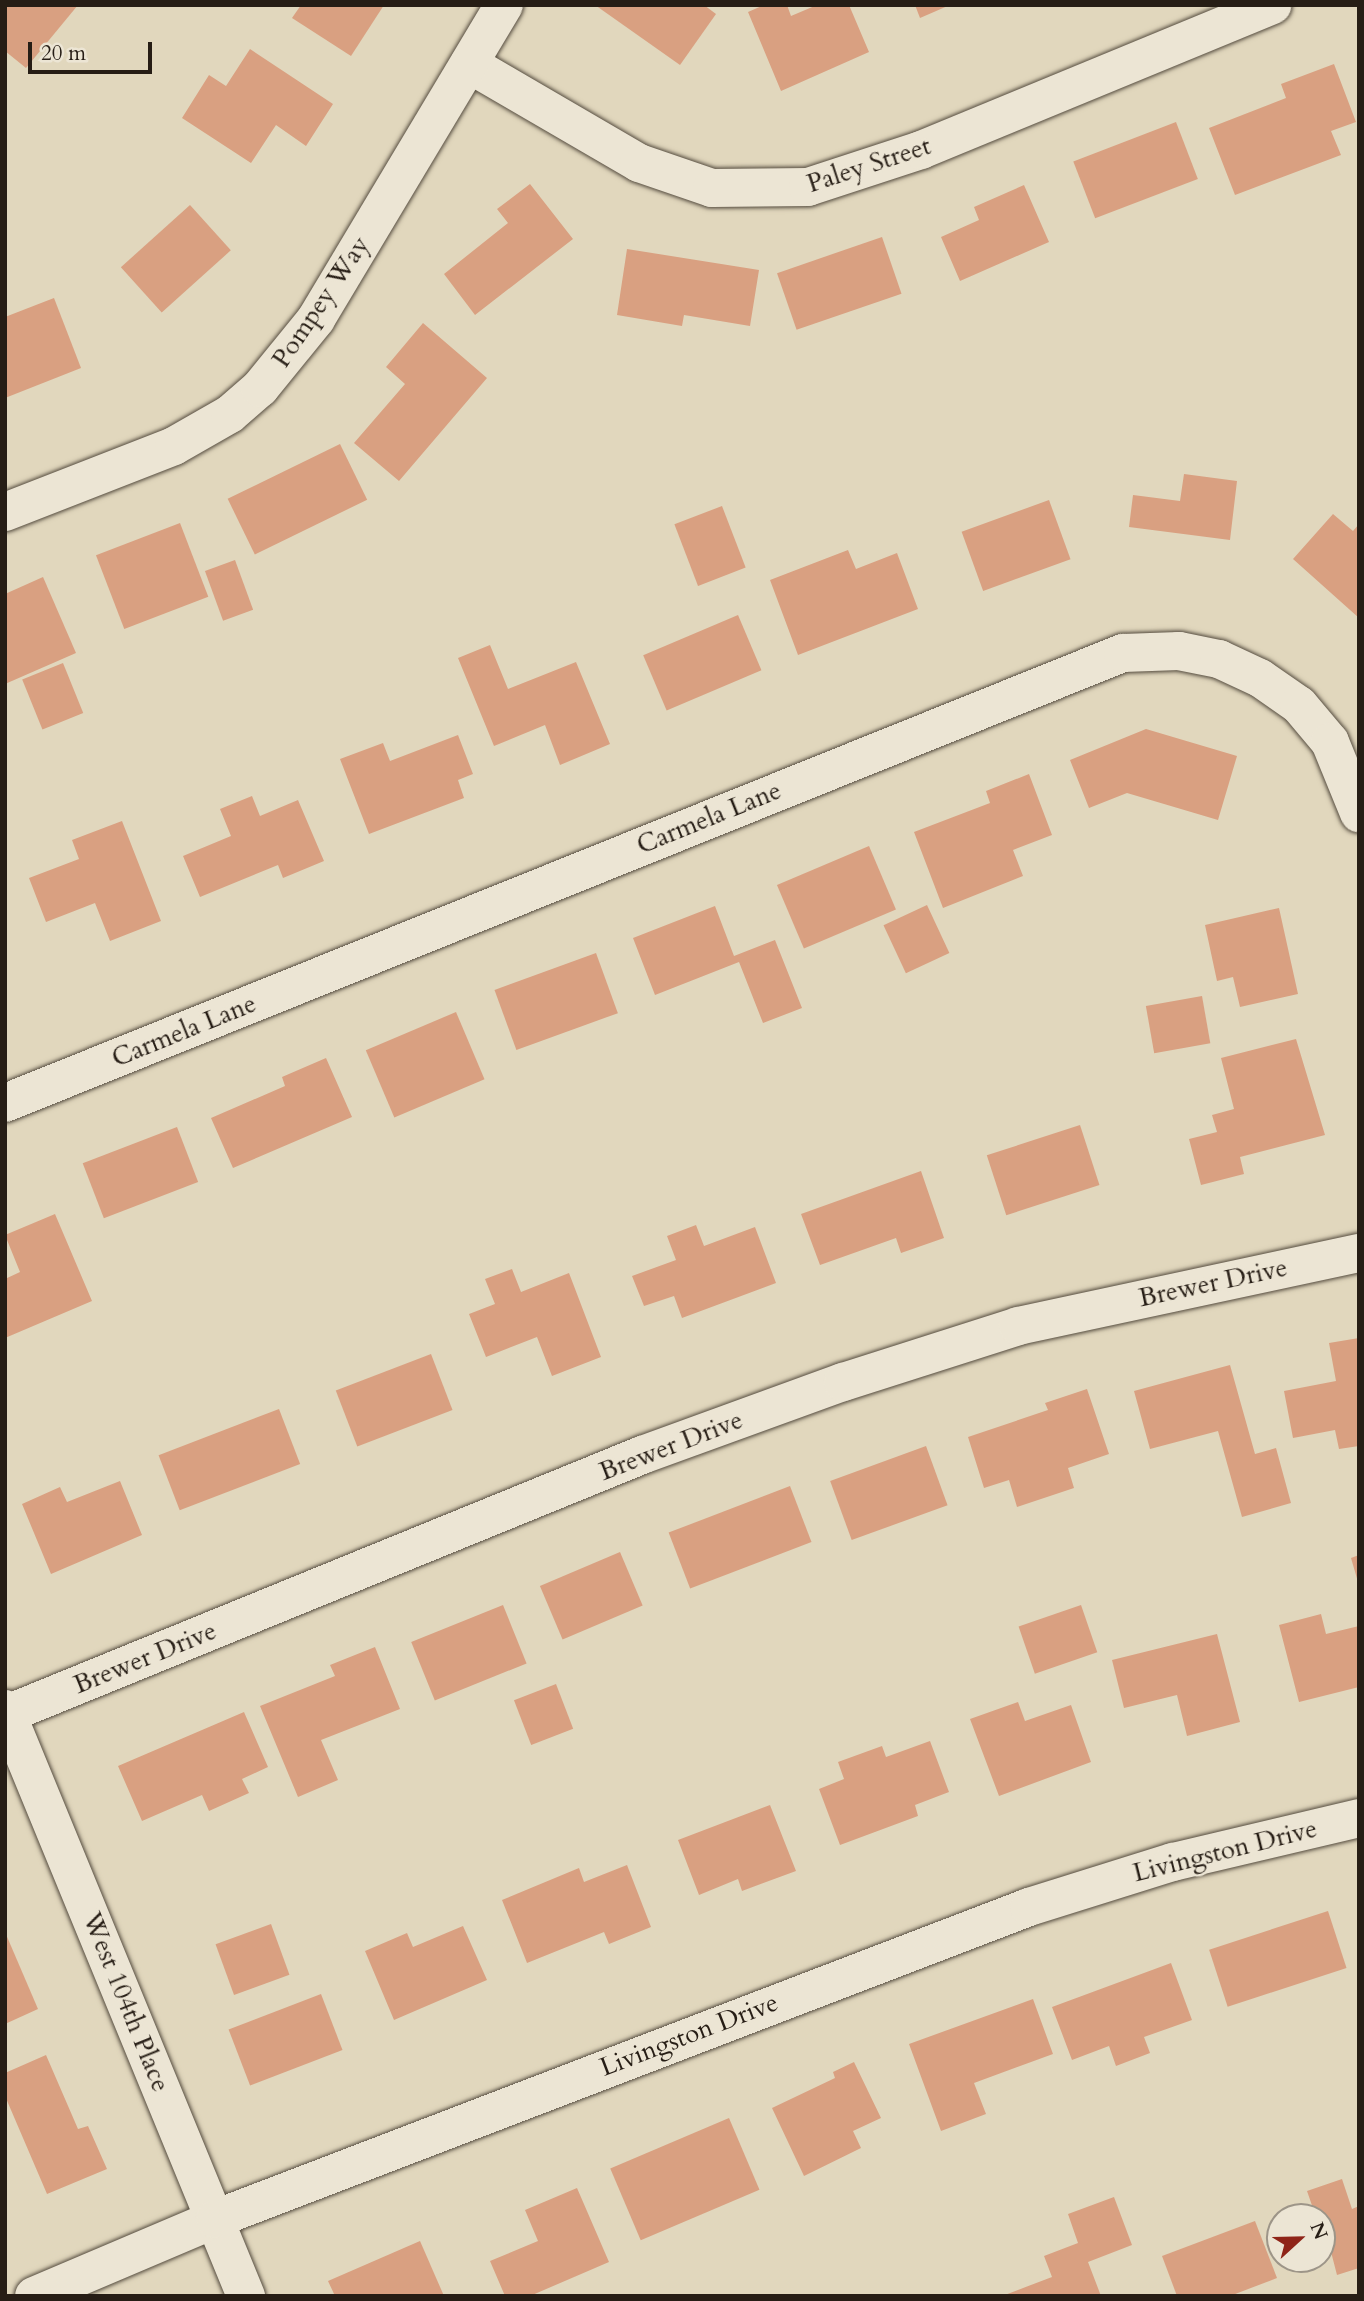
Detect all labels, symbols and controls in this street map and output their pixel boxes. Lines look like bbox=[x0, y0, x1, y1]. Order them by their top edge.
scale bar bbox=[32, 28, 156, 72]
text: 20 m bbox=[41, 39, 86, 68]
street label: Paley Street bbox=[803, 130, 935, 200]
street label: Pompey Way bbox=[266, 230, 376, 374]
street label: Carmela Lane bbox=[632, 775, 786, 861]
street label: Carmela Lane bbox=[107, 988, 261, 1074]
street label: Brewer Drive bbox=[1136, 1252, 1290, 1314]
street label: Brewer Drive bbox=[595, 1404, 747, 1488]
street label: Brewer Drive bbox=[69, 1615, 221, 1701]
street label: Livingston Drive bbox=[1130, 1813, 1320, 1889]
street label: West 104th Place bbox=[76, 1908, 176, 2096]
street label: Livingston Drive bbox=[595, 1987, 783, 2083]
north arrow bbox=[1266, 2203, 1336, 2273]
text: N bbox=[1303, 2218, 1334, 2243]

